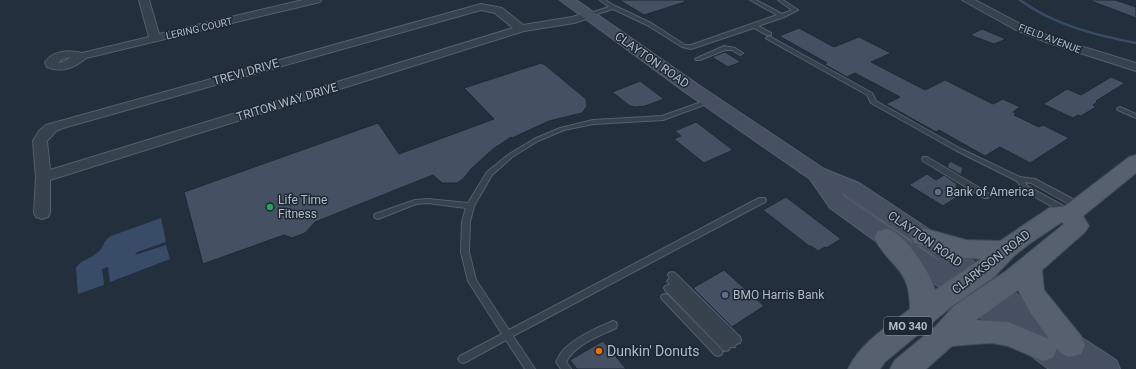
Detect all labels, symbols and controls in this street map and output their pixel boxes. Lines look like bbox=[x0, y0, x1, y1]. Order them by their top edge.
street label: LERING COURT bbox=[165, 15, 233, 41]
street label: FIELD AVENUE bbox=[1017, 22, 1083, 56]
street label: CLAYTON ROAD bbox=[612, 29, 692, 91]
street label: TREVI DRIVE bbox=[211, 56, 281, 88]
street label: TRITON WAY DRIVE bbox=[235, 80, 340, 124]
place label: Bank of America bbox=[946, 185, 1034, 199]
marker: Bank of America bbox=[933, 187, 943, 197]
place label: Life Time Fitness bbox=[278, 193, 327, 221]
marker: Life Time Fitness bbox=[265, 202, 275, 212]
street label: CLAYTON ROAD bbox=[885, 208, 965, 270]
street label: CLARKSON ROAD bbox=[949, 227, 1033, 297]
place label: BMO Harris Bank bbox=[733, 288, 825, 302]
marker: BMO Harris Bank bbox=[720, 290, 730, 300]
road number: MO 340 bbox=[884, 317, 932, 335]
place label: Dunkin' Donuts bbox=[607, 343, 700, 359]
marker: Dunkin' Donuts bbox=[594, 346, 604, 356]

